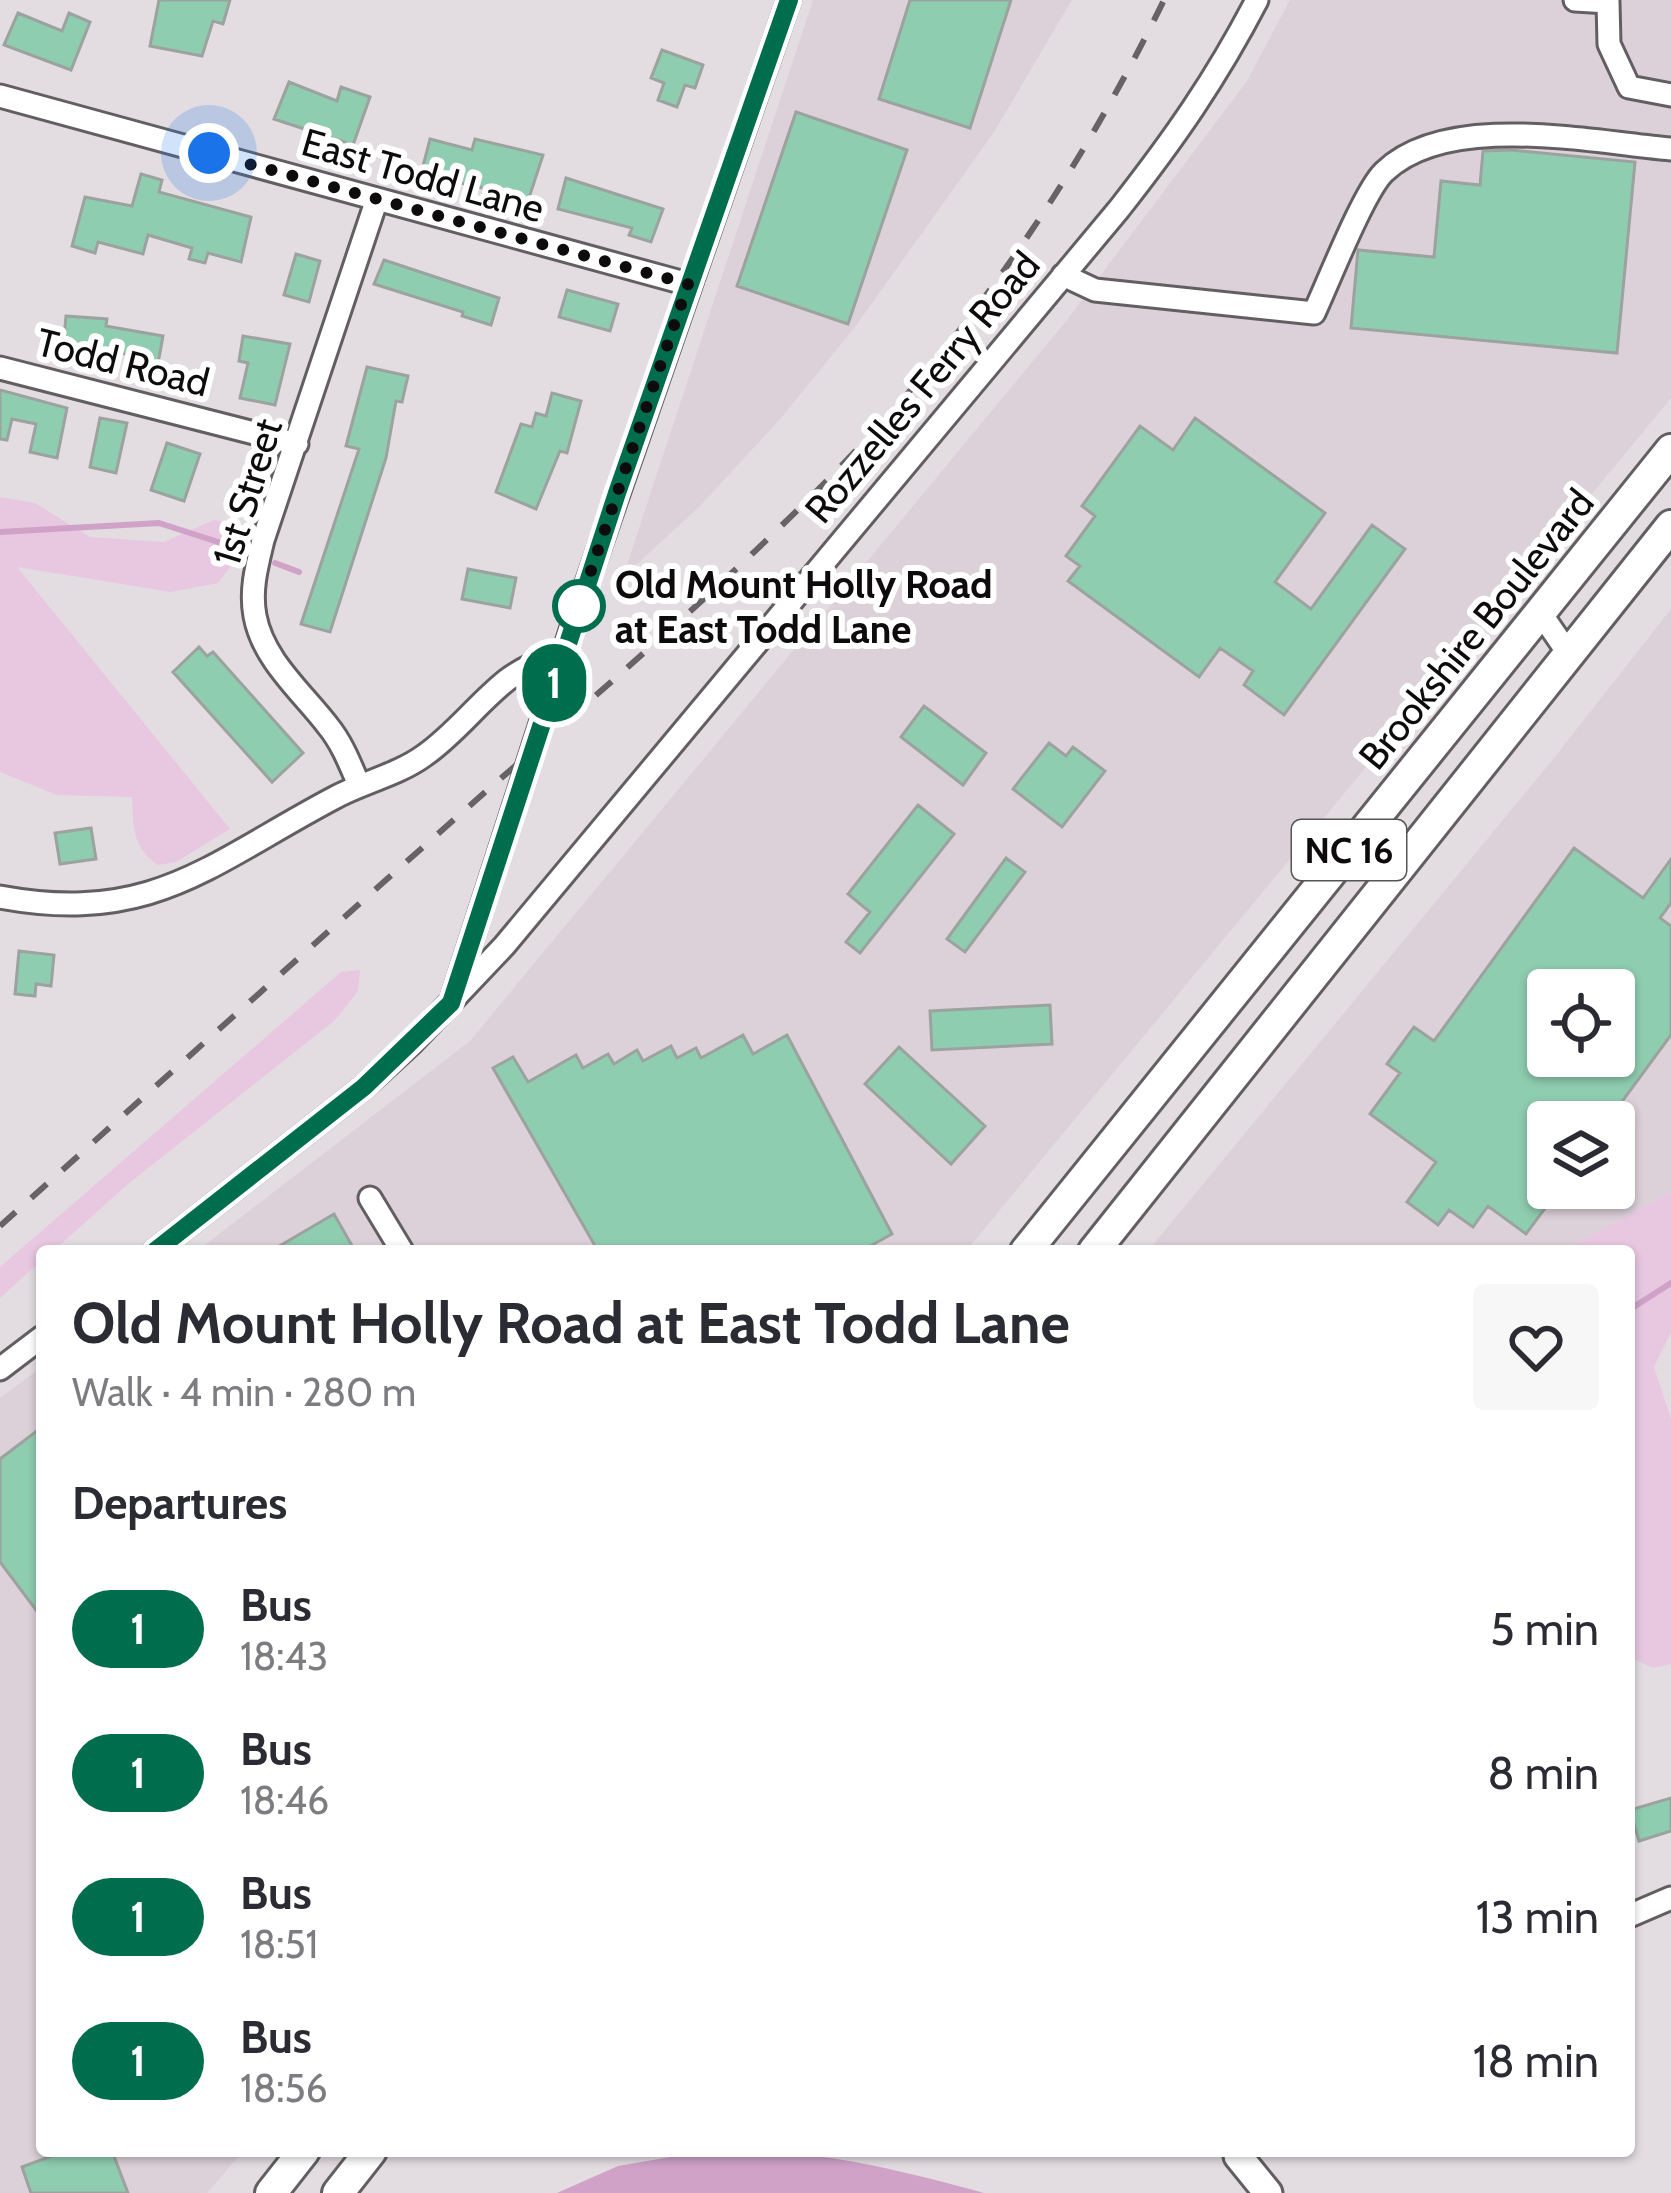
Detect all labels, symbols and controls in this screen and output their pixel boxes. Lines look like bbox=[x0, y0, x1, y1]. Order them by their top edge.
street label: East Todd Lane bbox=[296, 118, 550, 232]
your location bbox=[179, 123, 239, 183]
street label: Rozzelles Ferry Road bbox=[794, 242, 1050, 532]
street label: Todd Road bbox=[32, 317, 214, 407]
street label: 1st Street bbox=[202, 413, 292, 571]
street label: Brookshire Boulevard bbox=[1348, 479, 1604, 779]
place label: Old Mount Holly Road at East Todd Lane bbox=[615, 560, 992, 653]
marker: Old Mount Holly Road at East Todd Lane bbox=[554, 581, 604, 631]
line badge: 1 bbox=[515, 644, 593, 722]
text: 1 bbox=[546, 657, 562, 709]
road number: NC 16 bbox=[1292, 820, 1406, 880]
map controls bbox=[1527, 969, 1635, 1209]
button: locate bbox=[1527, 969, 1635, 1077]
button: layers bbox=[1527, 1101, 1635, 1209]
button: heart bbox=[1473, 1284, 1599, 1410]
text: Old Mount Holly Road at East Todd Lane bbox=[72, 1288, 1070, 1357]
text: Walk · 4 min · 280 m bbox=[72, 1368, 416, 1416]
text: Departures bbox=[72, 1476, 287, 1530]
text: Bus bbox=[240, 1578, 312, 1632]
text: 5 min bbox=[1490, 1602, 1599, 1656]
text: 1 bbox=[130, 1603, 146, 1655]
text: 18:43 bbox=[240, 1632, 328, 1680]
text: Bus bbox=[240, 1722, 312, 1776]
text: 8 min bbox=[1487, 1746, 1599, 1800]
text: 1 bbox=[130, 1747, 146, 1799]
text: 18:46 bbox=[240, 1776, 329, 1824]
text: Bus bbox=[240, 1866, 312, 1920]
text: 13 min bbox=[1476, 1890, 1599, 1944]
text: 1 bbox=[130, 1891, 146, 1943]
text: 18:51 bbox=[240, 1920, 318, 1968]
text: Bus bbox=[240, 2010, 312, 2064]
text: 18 min bbox=[1473, 2034, 1599, 2088]
text: 1 bbox=[130, 2035, 146, 2087]
text: 18:56 bbox=[240, 2064, 328, 2112]

